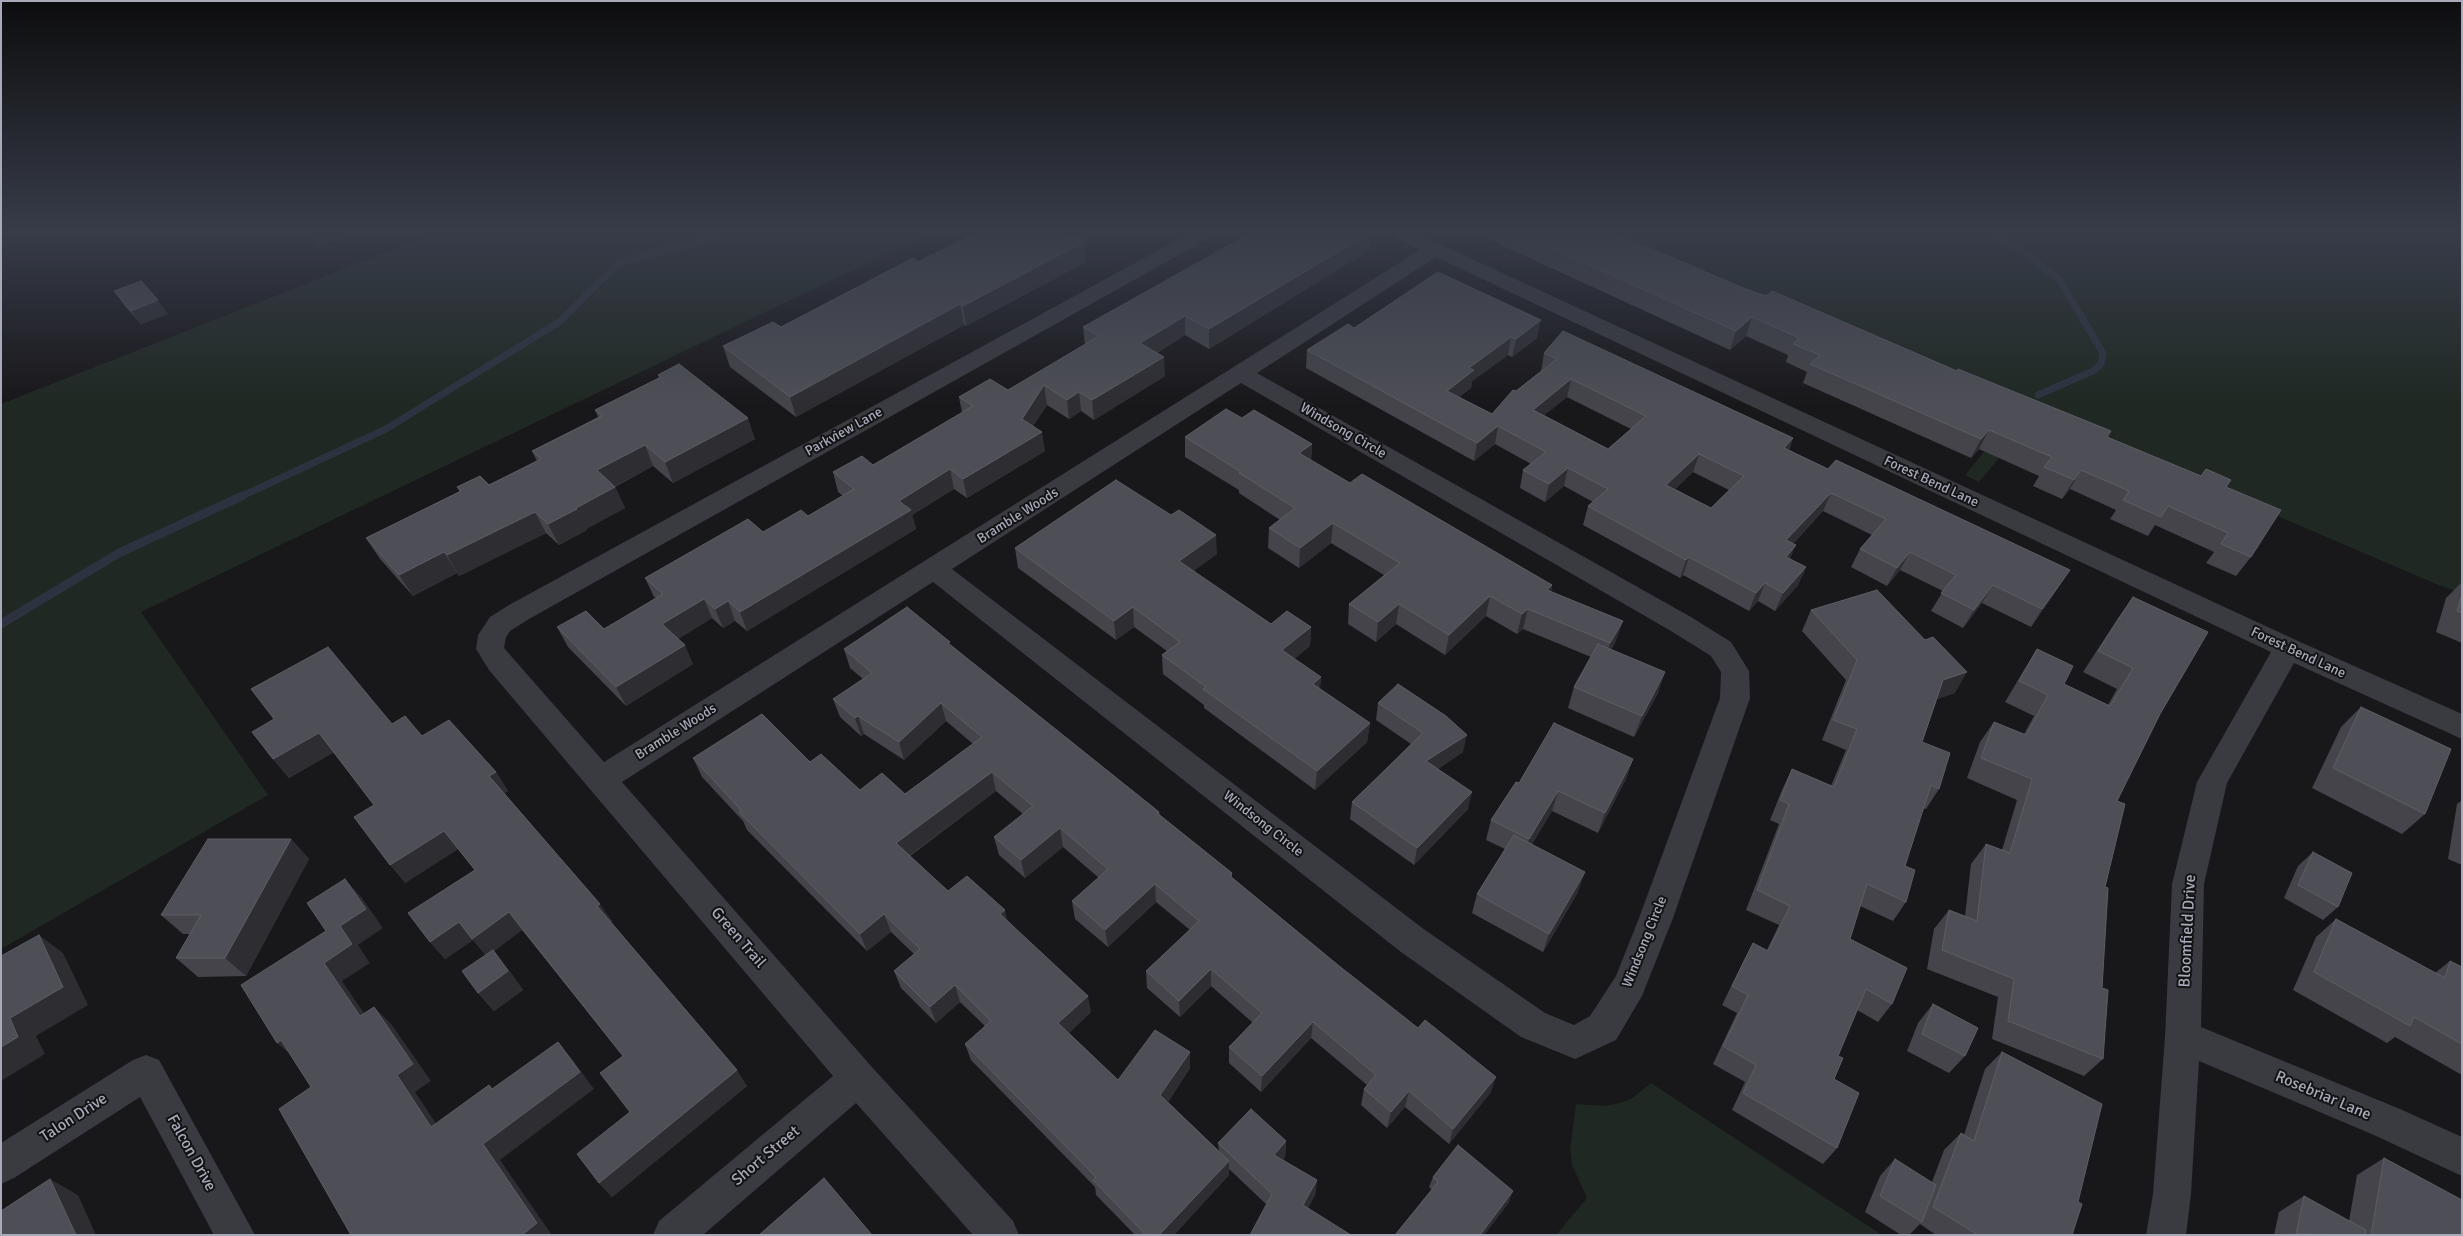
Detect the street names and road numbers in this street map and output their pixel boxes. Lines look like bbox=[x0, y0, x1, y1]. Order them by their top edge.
street label: Windsong Circle bbox=[1297, 399, 1389, 463]
street label: Parkview Lane bbox=[802, 404, 886, 460]
street label: Forest Bend Lane bbox=[1881, 453, 1981, 511]
street label: Bramble Woods bbox=[974, 484, 1062, 548]
street label: Forest Bend Lane bbox=[2248, 624, 2348, 682]
street label: Bramble Woods bbox=[632, 700, 720, 764]
street label: Windsong Circle bbox=[1220, 788, 1306, 860]
street label: Bloomfield Drive bbox=[2175, 874, 2201, 988]
street label: Windsong Circle bbox=[1619, 894, 1671, 990]
street label: Green Trail bbox=[706, 904, 770, 972]
street label: Rosebriar Lane bbox=[2272, 1067, 2374, 1125]
street label: Talon Drive bbox=[37, 1089, 111, 1147]
street label: Falcon Drive bbox=[162, 1111, 220, 1195]
street label: Short Street bbox=[728, 1122, 804, 1190]

